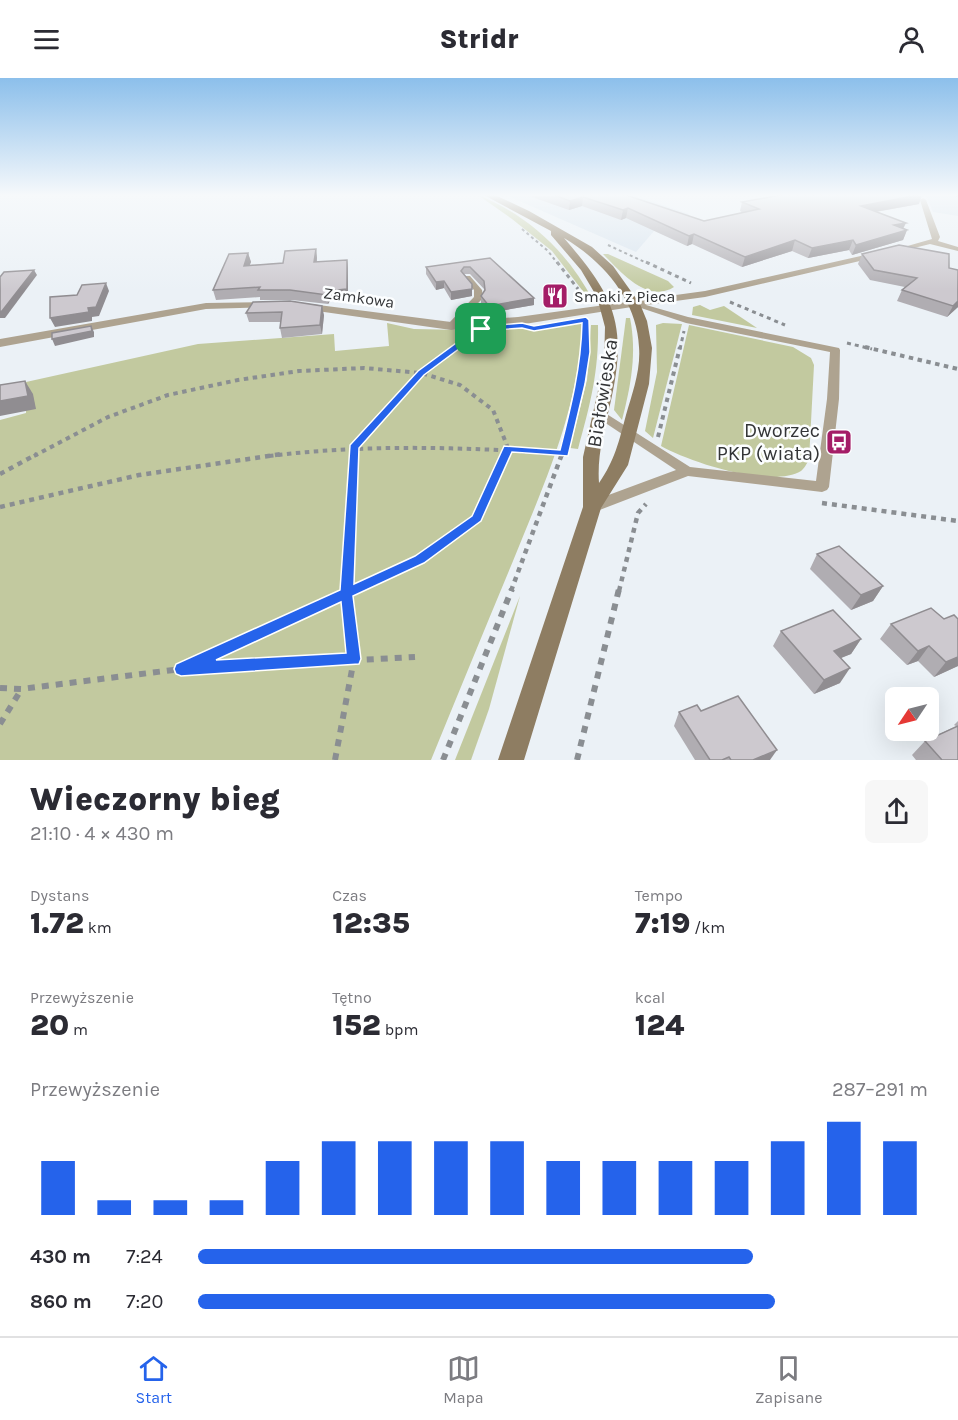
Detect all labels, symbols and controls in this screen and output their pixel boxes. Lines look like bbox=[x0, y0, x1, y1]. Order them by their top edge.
icon: menu bbox=[30, 23, 63, 56]
text: Stridr bbox=[439, 23, 519, 55]
icon: person bbox=[895, 23, 928, 56]
restaurant icon: Smaki z Pieca bbox=[540, 281, 570, 311]
street label: Zamkowa bbox=[322, 283, 396, 312]
place label: Smaki z Pieca bbox=[574, 287, 675, 306]
pin bbox=[455, 303, 506, 354]
icon: arrive bbox=[464, 312, 497, 345]
street label: Białowieska bbox=[583, 337, 622, 449]
place label: Dworzec PKP (wiata) bbox=[717, 419, 820, 465]
bus stop icon: Dworzec PKP (wiata) bbox=[824, 427, 854, 457]
north arrow bbox=[885, 687, 939, 741]
map controls bbox=[885, 687, 939, 741]
text: Wieczorny bieg bbox=[30, 780, 280, 818]
button: share bbox=[865, 780, 928, 843]
text: 21:10 · 4 × 430 m bbox=[30, 822, 174, 845]
text: Dystans bbox=[30, 886, 89, 905]
text: Czas bbox=[332, 886, 367, 905]
text: Tempo bbox=[635, 886, 683, 905]
text: 1.72 bbox=[30, 905, 84, 941]
text: 12:35 bbox=[332, 905, 410, 941]
text: 7:19 bbox=[635, 905, 691, 941]
text: km bbox=[84, 918, 112, 937]
text: /km bbox=[691, 918, 725, 937]
text: Przewyższenie bbox=[30, 988, 134, 1007]
text: Tętno bbox=[332, 988, 372, 1007]
text: kcal bbox=[635, 988, 665, 1007]
text: 20 bbox=[30, 1007, 69, 1043]
text: 152 bbox=[332, 1007, 381, 1043]
text: 124 bbox=[635, 1007, 684, 1043]
text: m bbox=[69, 1020, 88, 1039]
text: bpm bbox=[381, 1020, 418, 1039]
text: Przewyższenie bbox=[30, 1078, 160, 1101]
text: 287–291 m bbox=[832, 1078, 928, 1101]
text: 430 m bbox=[30, 1245, 91, 1268]
text: 7:24 bbox=[126, 1245, 163, 1268]
text: 860 m bbox=[30, 1290, 92, 1313]
text: 7:20 bbox=[126, 1290, 163, 1313]
tab: Start bbox=[136, 1352, 172, 1407]
tab: Mapa bbox=[443, 1352, 484, 1407]
tab: Zapisane bbox=[755, 1352, 822, 1407]

